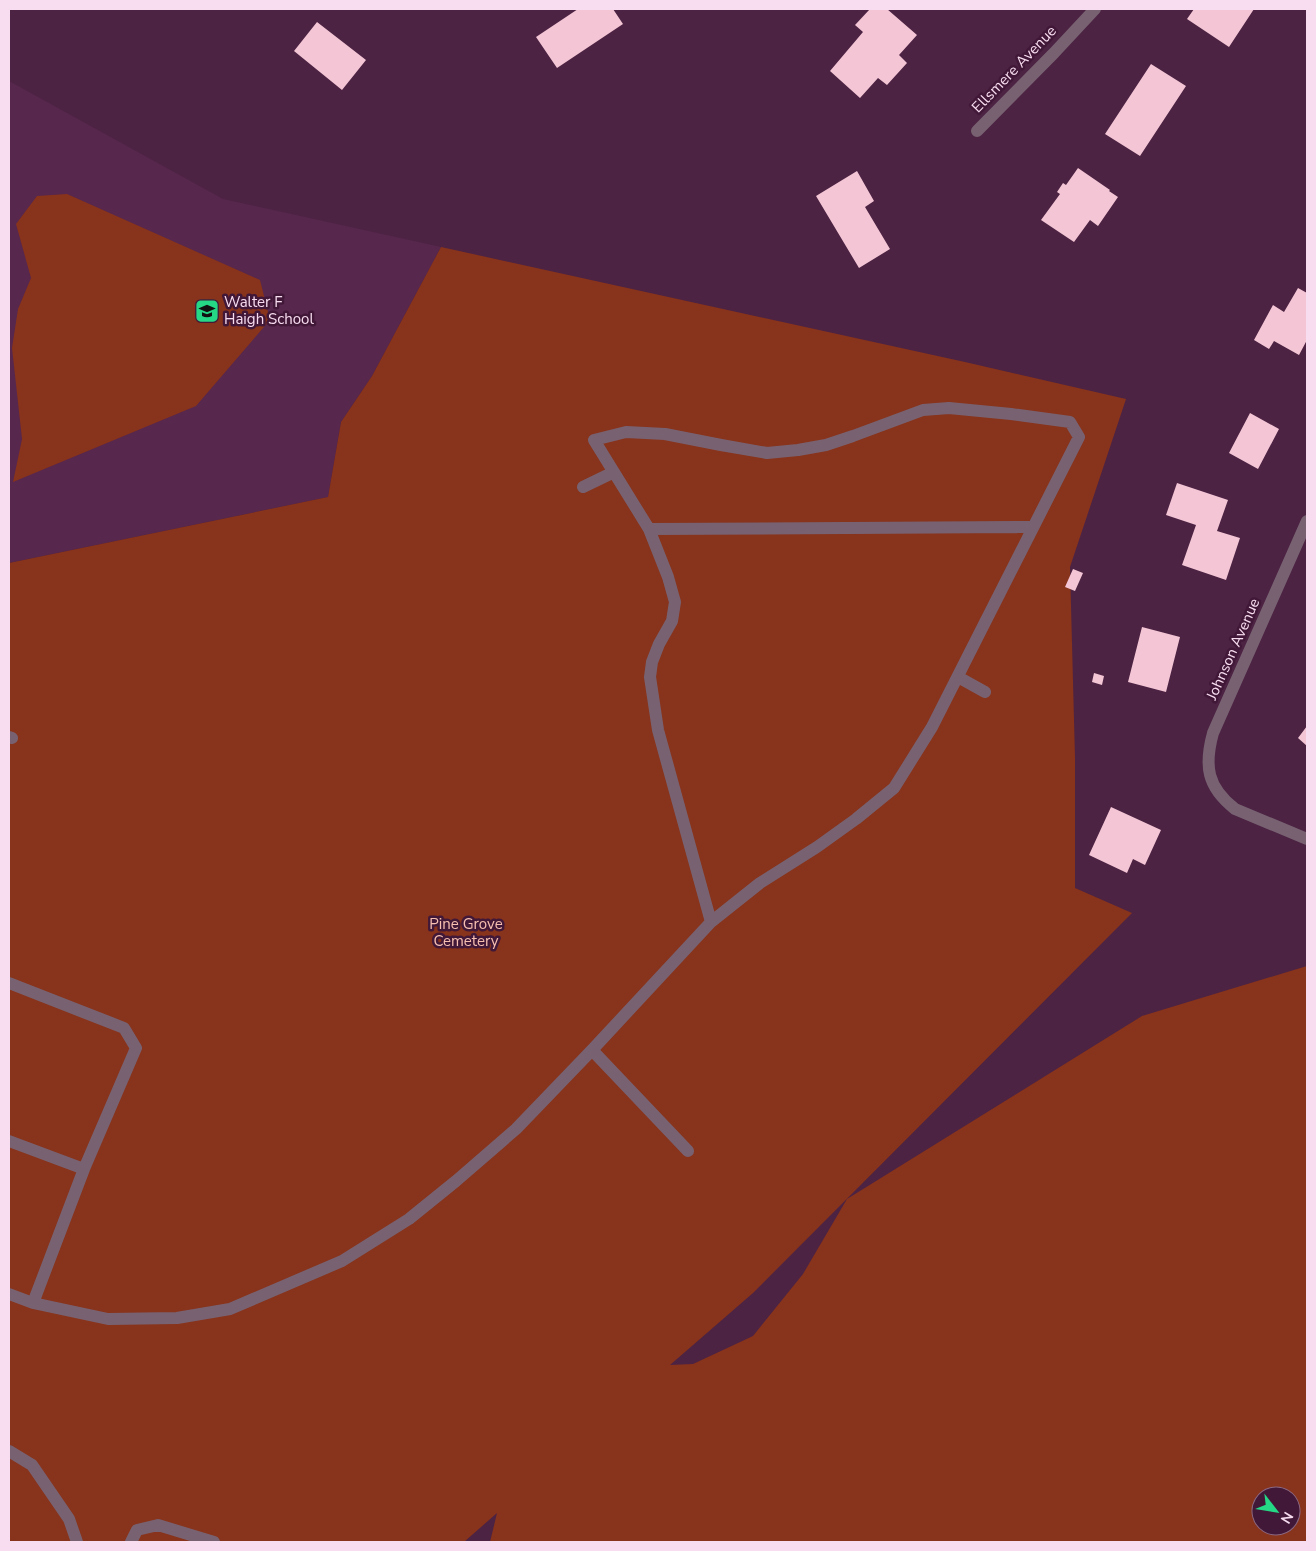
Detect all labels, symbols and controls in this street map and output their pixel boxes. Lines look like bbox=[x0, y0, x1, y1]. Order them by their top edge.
street label: Ellsmere Avenue bbox=[967, 21, 1061, 117]
place label: Walter F Haigh School bbox=[224, 292, 314, 329]
school or university icon: Walter F Haigh School bbox=[194, 298, 220, 324]
street label: Johnson Avenue bbox=[1201, 595, 1264, 704]
park label: Pine Grove Cemetery bbox=[429, 914, 503, 951]
north arrow bbox=[1251, 1486, 1301, 1536]
text: N bbox=[1276, 1508, 1298, 1527]

